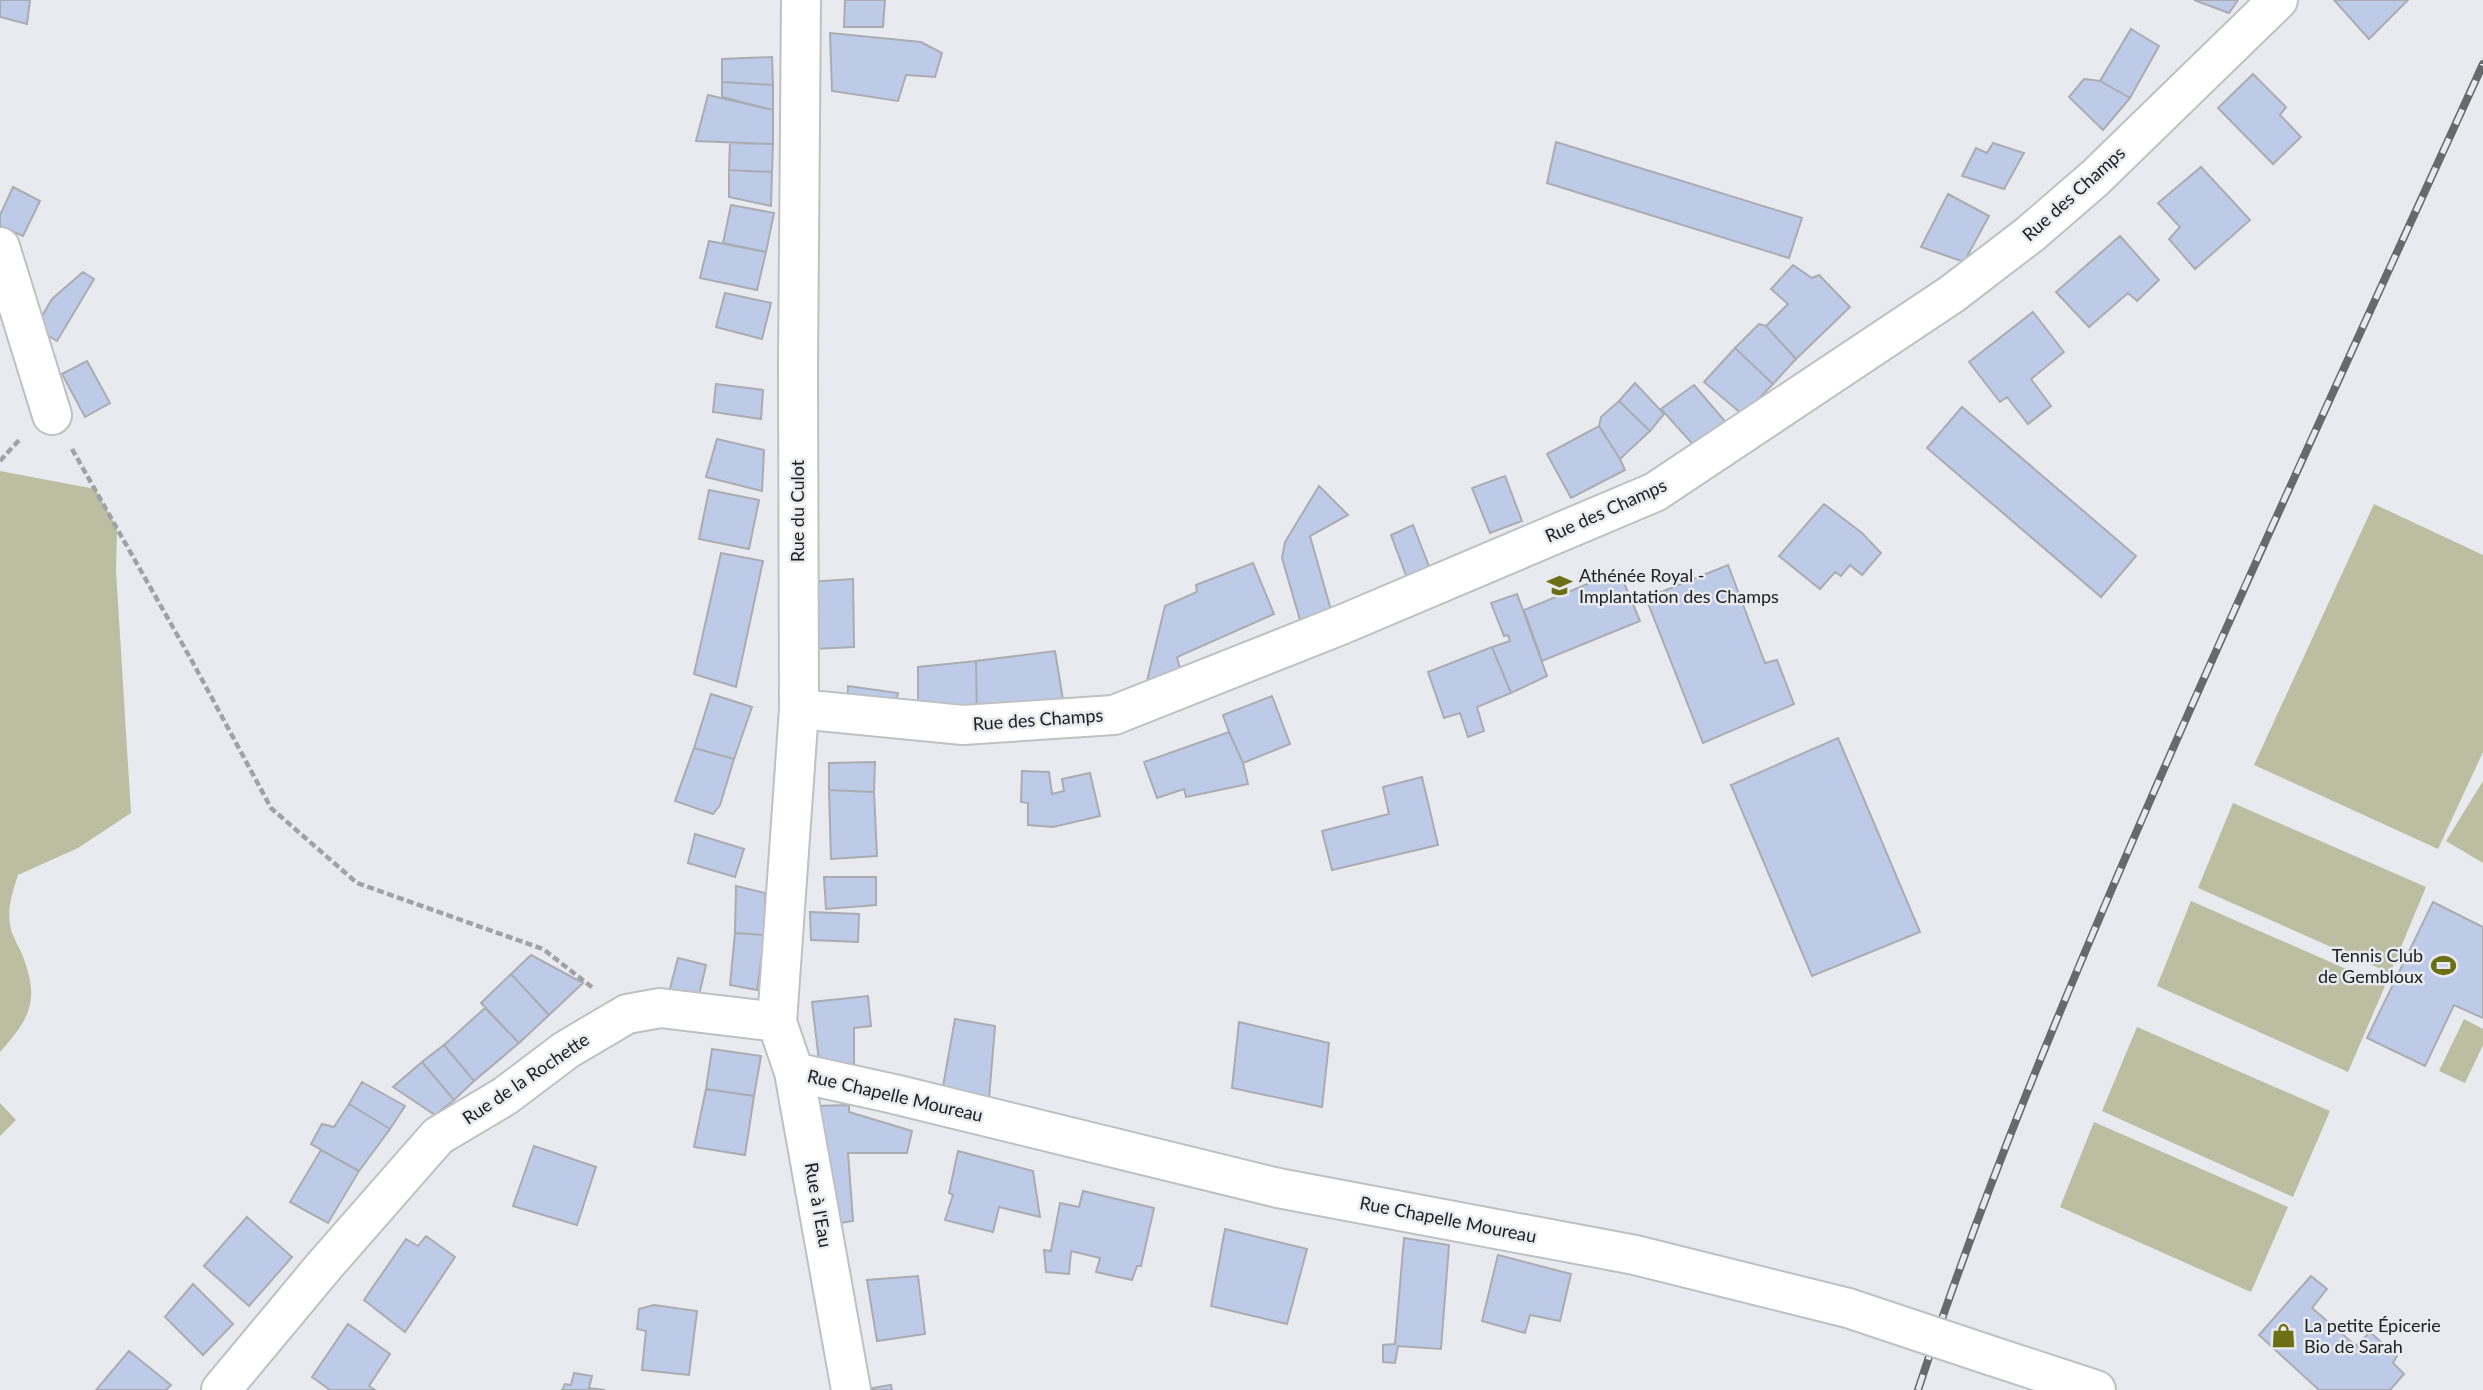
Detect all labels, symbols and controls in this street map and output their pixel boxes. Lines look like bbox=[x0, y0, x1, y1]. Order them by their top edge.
street label: Rue des Champs bbox=[2017, 141, 2129, 245]
street label: Rue du Culot bbox=[786, 459, 808, 562]
street label: Rue des Champs bbox=[1541, 473, 1670, 547]
place label: Athénée Royal - Implantation des Champs bbox=[1579, 564, 1779, 607]
school or university icon: Athénée Royal - Implantation des Champs bbox=[1545, 572, 1573, 600]
street label: Rue des Champs bbox=[972, 703, 1104, 735]
place label: Tennis Club de Gembloux bbox=[2318, 944, 2423, 987]
sports icon: Tennis Club de Gembloux bbox=[2429, 952, 2457, 980]
street label: Rue de la Rochette bbox=[458, 1028, 593, 1129]
street label: Rue Chapelle Moureau bbox=[805, 1064, 985, 1126]
street label: Rue à l'Eau bbox=[801, 1161, 837, 1249]
street label: Rue Chapelle Moureau bbox=[1358, 1191, 1538, 1247]
place label: La petite Épicerie Bio de Sarah bbox=[2304, 1314, 2441, 1357]
shop icon: La petite Épicerie Bio de Sarah bbox=[2270, 1322, 2298, 1350]

